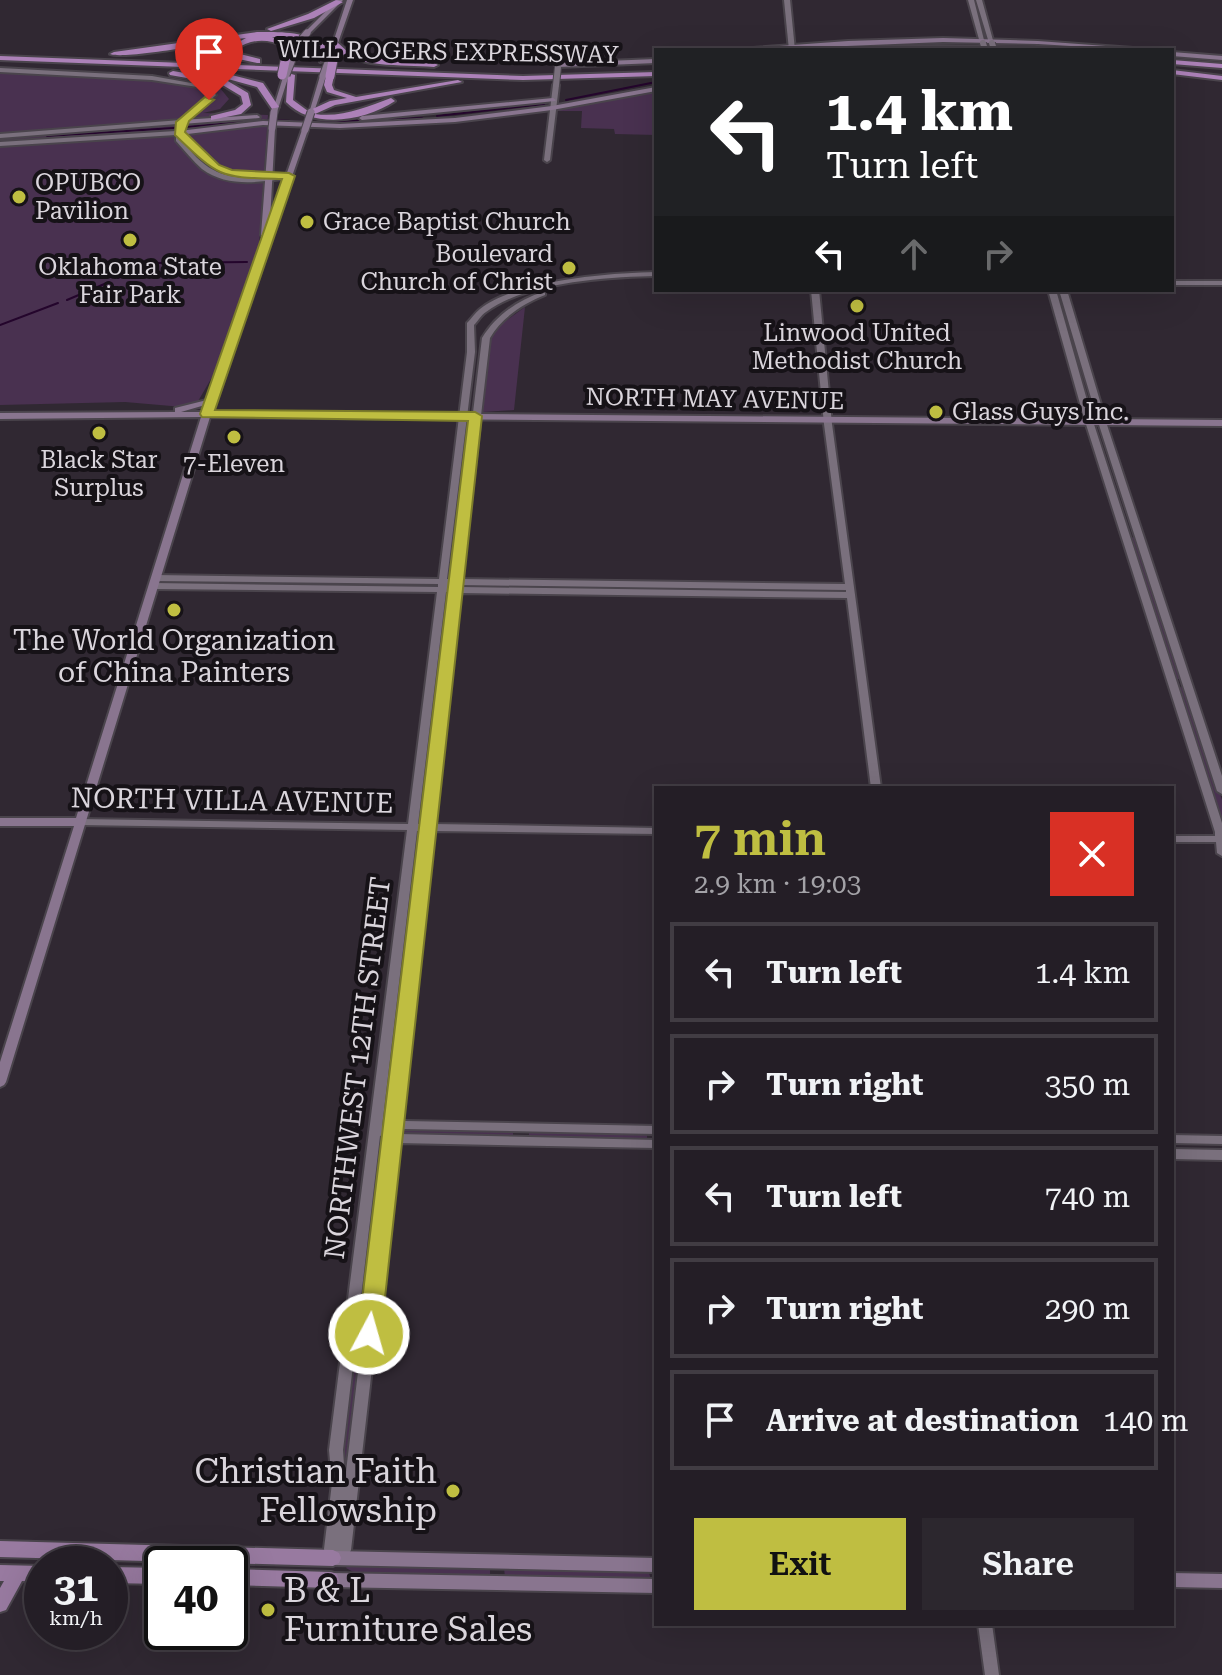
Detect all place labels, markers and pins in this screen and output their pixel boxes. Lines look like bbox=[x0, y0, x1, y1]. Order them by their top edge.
pin bbox=[175, 18, 243, 100]
place label: OPUBCO Pavilion bbox=[35, 169, 141, 225]
marker: OPUBCO Pavilion bbox=[10, 188, 28, 206]
place label: Grace Baptist Church bbox=[323, 208, 571, 236]
marker: Grace Baptist Church bbox=[298, 213, 316, 231]
marker: Oklahoma State Fair Park bbox=[121, 231, 139, 249]
place label: Boulevard Church of Christ bbox=[360, 240, 553, 296]
place label: Oklahoma State Fair Park bbox=[38, 253, 222, 309]
marker: Boulevard Church of Christ bbox=[560, 259, 578, 277]
marker: Linwood United Methodist Church bbox=[848, 297, 866, 315]
place label: Linwood United Methodist Church bbox=[752, 319, 962, 375]
place label: Glass Guys Inc. bbox=[952, 398, 1129, 426]
marker: Glass Guys Inc. bbox=[927, 403, 945, 421]
marker: Black Star Surplus bbox=[90, 424, 108, 442]
marker: 7-Eleven bbox=[225, 428, 243, 446]
place label: Black Star Surplus bbox=[40, 446, 158, 502]
place label: 7-Eleven bbox=[183, 450, 285, 478]
marker: The World Organization of China Painters bbox=[165, 601, 183, 619]
place label: The World Organization of China Painters bbox=[13, 624, 335, 689]
place label: Christian Faith Fellowship bbox=[194, 1451, 437, 1530]
marker: Christian Faith Fellowship bbox=[444, 1482, 462, 1500]
place label: B & L Furniture Sales bbox=[284, 1570, 532, 1649]
marker: B & L Furniture Sales bbox=[259, 1601, 277, 1619]

